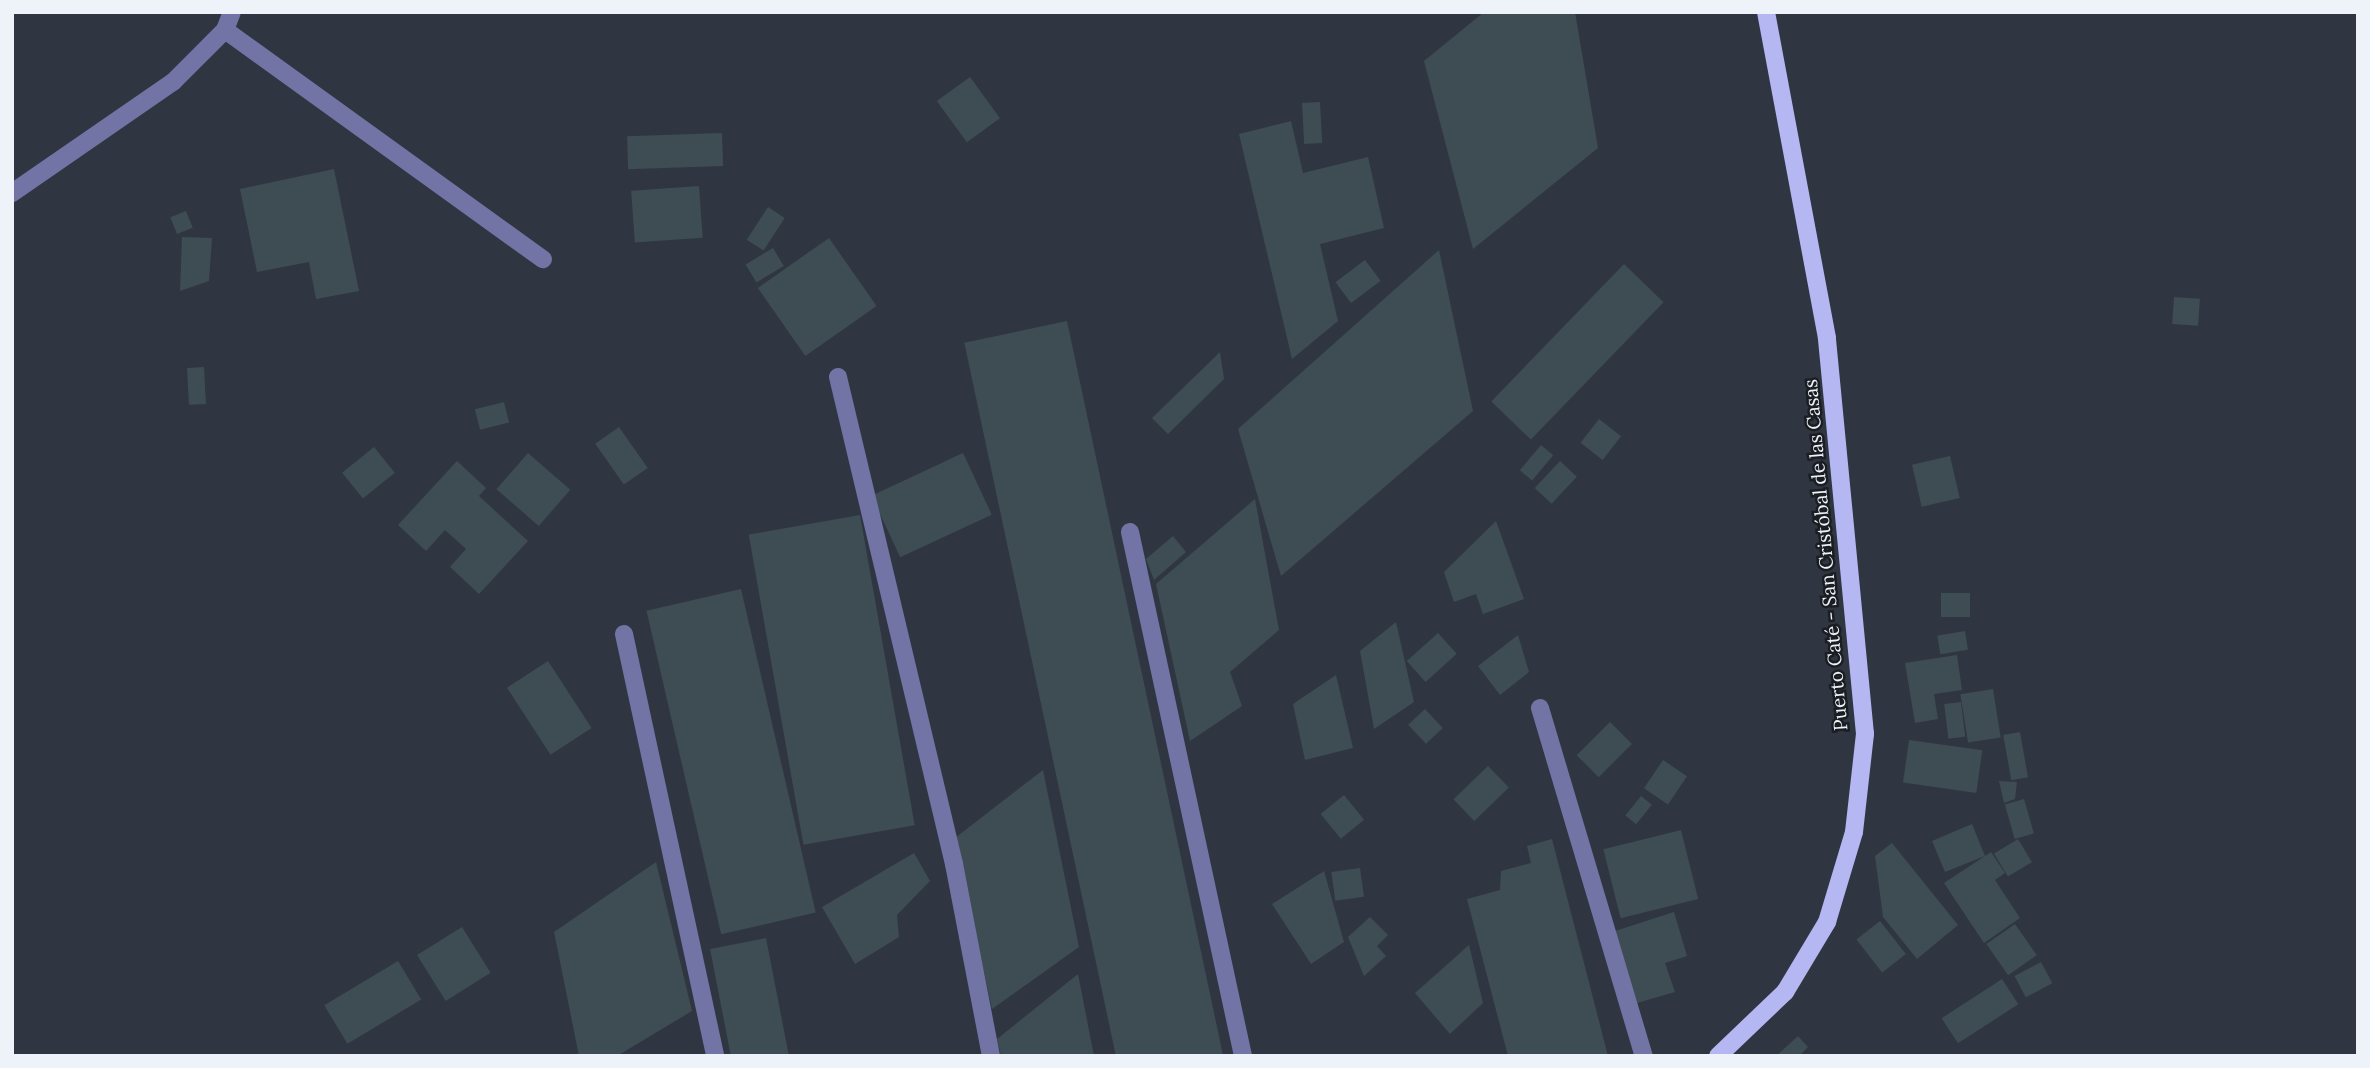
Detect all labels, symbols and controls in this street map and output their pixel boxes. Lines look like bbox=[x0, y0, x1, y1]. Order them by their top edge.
street label: Puerto Caté - San Cristóbal de las Casas bbox=[1799, 378, 1853, 732]

